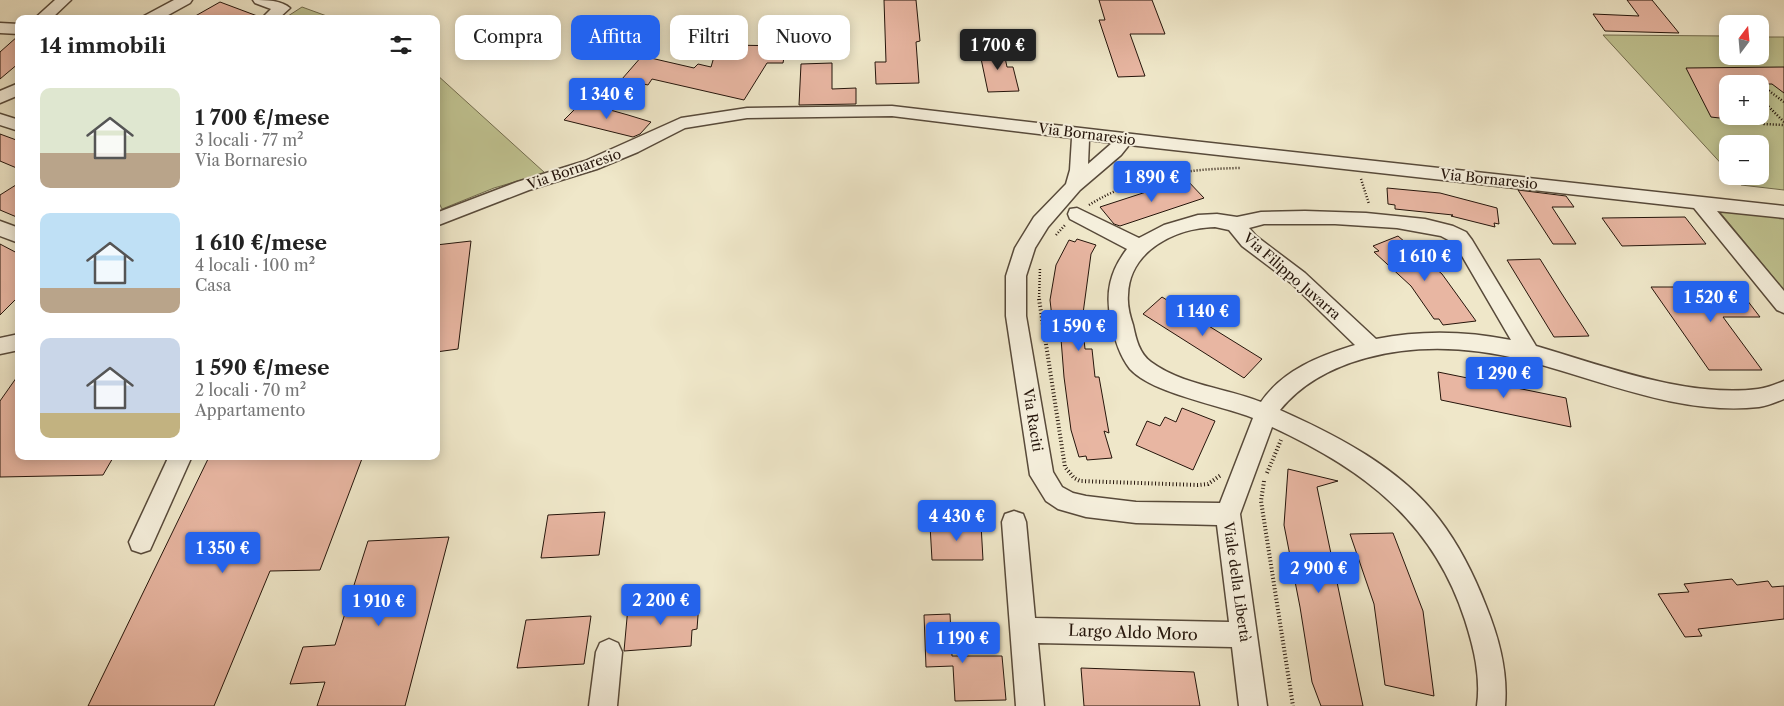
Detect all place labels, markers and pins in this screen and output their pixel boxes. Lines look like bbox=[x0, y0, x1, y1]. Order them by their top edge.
pin: 1 700 € bbox=[952, 28, 1044, 71]
pin: 1 340 € bbox=[561, 78, 653, 120]
pin: 1 890 € bbox=[1106, 160, 1198, 203]
pin: 1 610 € bbox=[1379, 240, 1471, 282]
pin: 1 520 € bbox=[1665, 280, 1757, 323]
pin: 1 140 € bbox=[1157, 294, 1249, 337]
pin: 1 590 € bbox=[1033, 310, 1125, 352]
pin: 1 290 € bbox=[1458, 356, 1550, 399]
pin: 4 430 € bbox=[911, 500, 1003, 542]
pin: 1 350 € bbox=[177, 532, 269, 574]
pin: 2 900 € bbox=[1273, 552, 1365, 594]
pin: 1 910 € bbox=[333, 584, 425, 627]
pin: 2 200 € bbox=[615, 584, 707, 626]
pin: 1 190 € bbox=[917, 622, 1009, 664]

